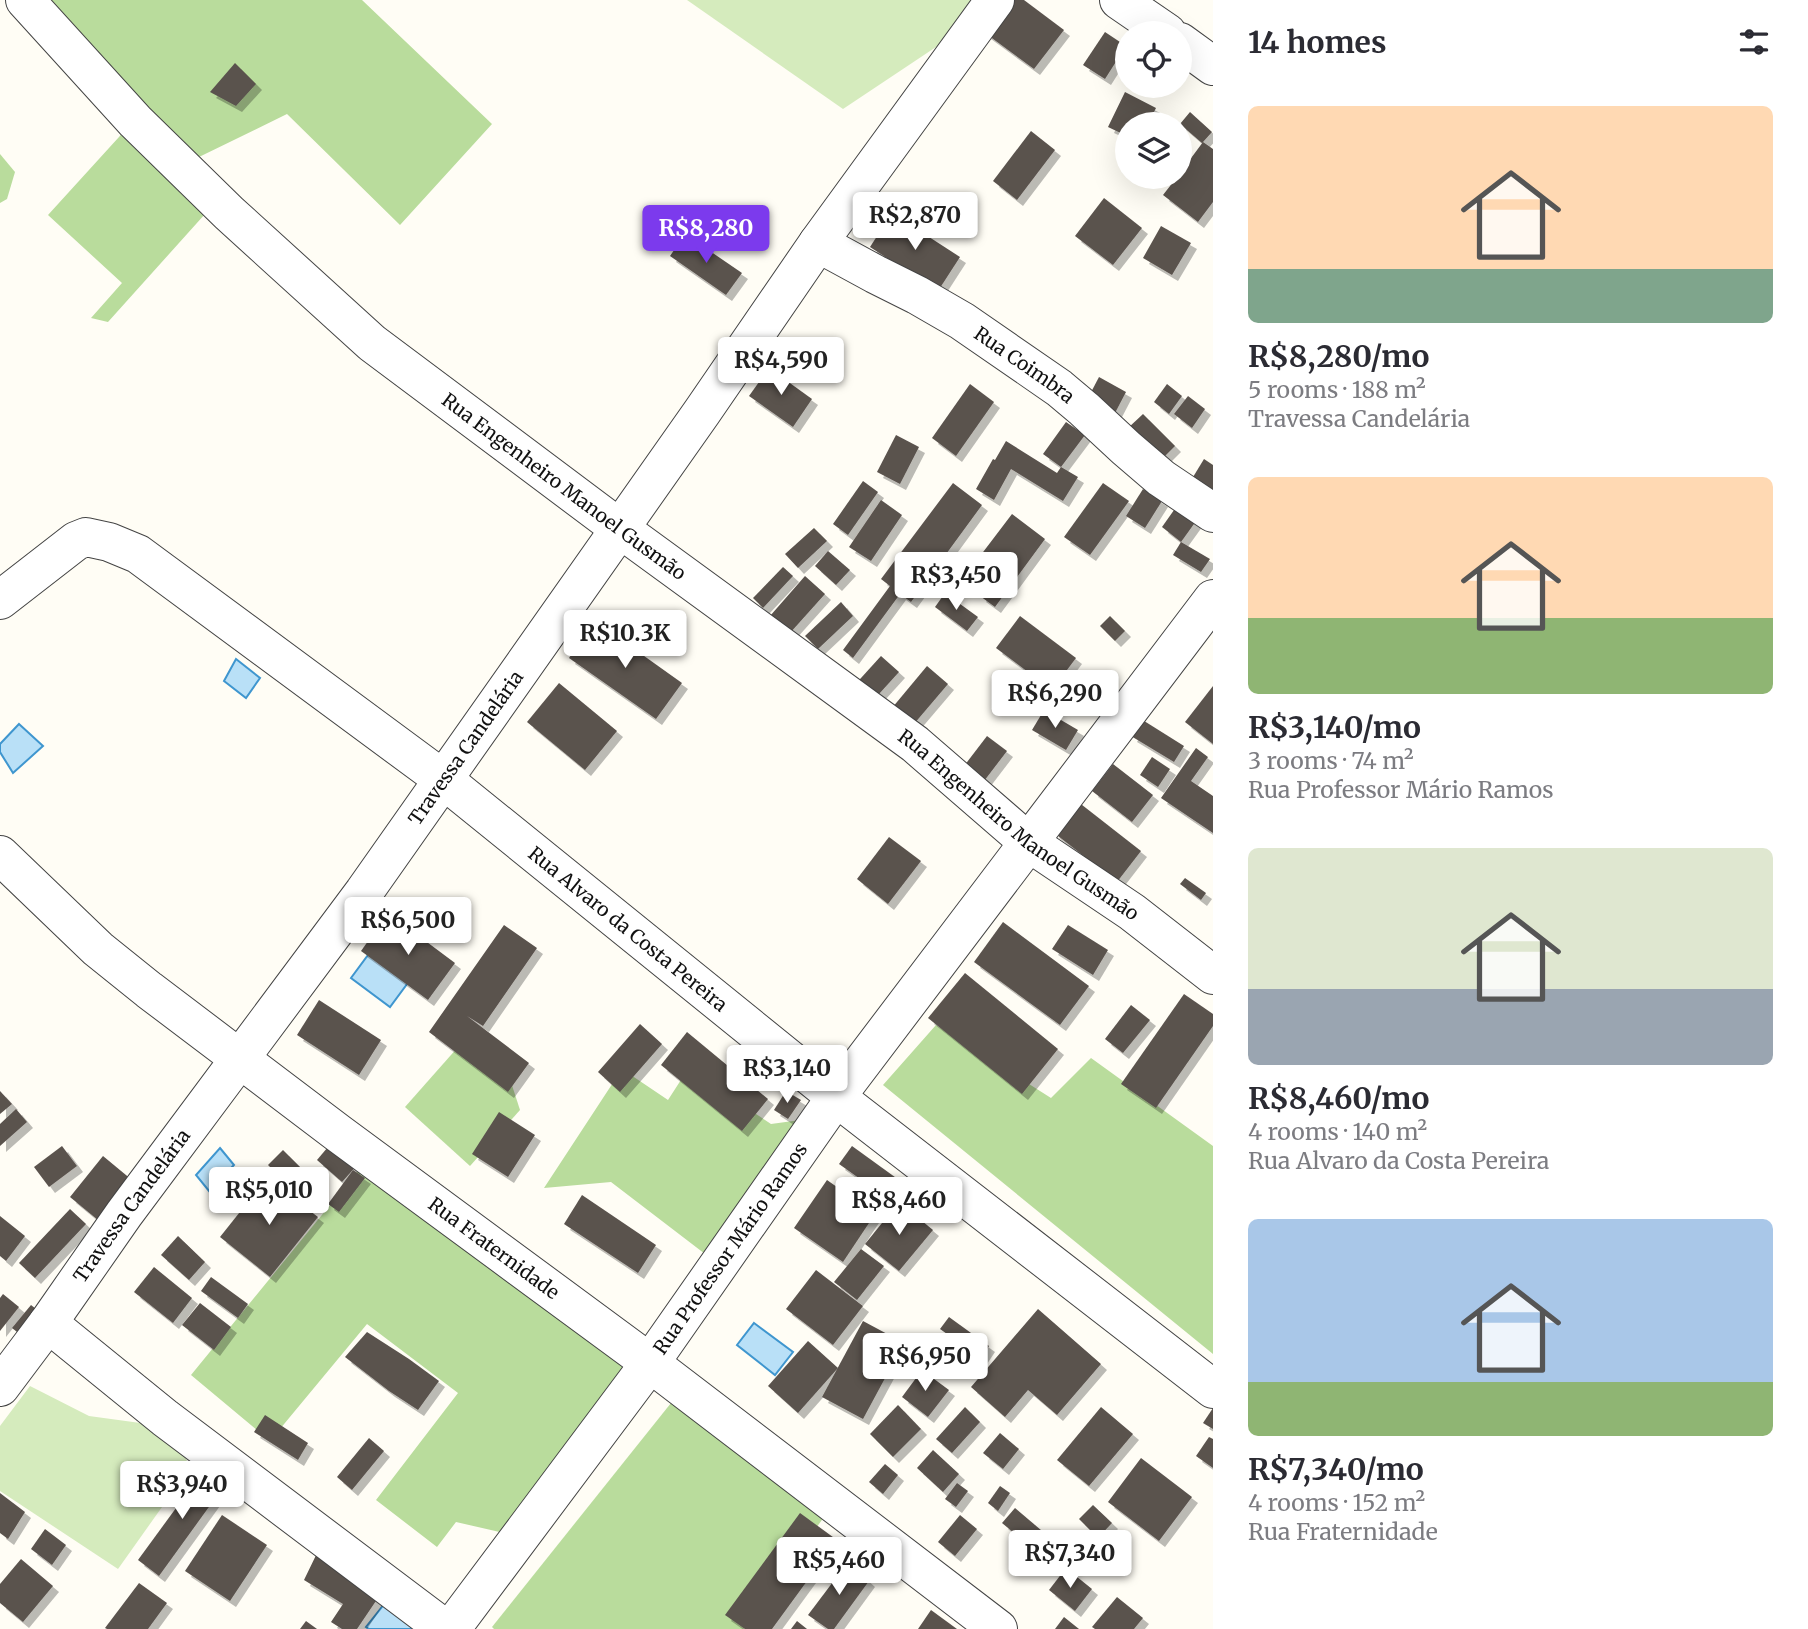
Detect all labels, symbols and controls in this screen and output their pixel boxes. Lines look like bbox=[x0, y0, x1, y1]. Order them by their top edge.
map controls bbox=[1115, 21, 1192, 189]
button: locate bbox=[1115, 21, 1192, 98]
text: 14 homes bbox=[1248, 23, 1386, 61]
icon: filters bbox=[1735, 23, 1773, 61]
button: layers bbox=[1115, 112, 1192, 189]
icon: home bbox=[1448, 152, 1574, 278]
pin: R$2,870 bbox=[850, 192, 980, 252]
text: R$2,870 bbox=[869, 200, 961, 229]
pin: R$8,280 bbox=[641, 205, 771, 265]
text: R$8,280 bbox=[658, 213, 754, 242]
street label: Rua Coimbra bbox=[970, 321, 1080, 408]
text: R$8,280/mo bbox=[1248, 337, 1429, 375]
pin: R$4,590 bbox=[716, 338, 846, 397]
text: R$4,590 bbox=[734, 345, 828, 374]
text: 5 rooms · 188 m² bbox=[1248, 375, 1426, 404]
street label: Rua Engenheiro Manoel Gusmão bbox=[437, 388, 691, 585]
text: Travessa Candelária bbox=[1248, 404, 1470, 433]
icon: home bbox=[1448, 523, 1574, 649]
pin: R$3,450 bbox=[891, 552, 1021, 612]
text: R$3,450 bbox=[911, 560, 1001, 589]
pin: R$10.3K bbox=[560, 610, 690, 670]
text: R$10.3K bbox=[580, 618, 670, 647]
street label: Travessa Candelária bbox=[403, 666, 528, 830]
pin: R$6,290 bbox=[990, 670, 1120, 730]
text: R$6,290 bbox=[1008, 678, 1102, 707]
text: R$3,140/mo bbox=[1248, 708, 1421, 746]
street label: Rua Engenheiro Manoel Gusmão bbox=[894, 724, 1144, 925]
text: 3 rooms · 74 m² bbox=[1248, 746, 1414, 775]
text: Rua Professor Mário Ramos bbox=[1248, 775, 1553, 804]
street label: Rua Alvaro da Costa Pereira bbox=[524, 841, 732, 1017]
icon: home bbox=[1448, 894, 1574, 1020]
pin: R$6,500 bbox=[343, 898, 473, 957]
text: R$6,500 bbox=[360, 905, 456, 934]
pin: R$3,140 bbox=[722, 1046, 852, 1105]
text: R$3,140 bbox=[743, 1053, 831, 1082]
text: R$8,460/mo bbox=[1248, 1079, 1429, 1117]
text: 4 rooms · 140 m² bbox=[1248, 1117, 1427, 1146]
street label: Travessa Candelária bbox=[68, 1124, 195, 1287]
street label: Rua Professor Mário Ramos bbox=[648, 1138, 812, 1359]
text: Rua Alvaro da Costa Pereira bbox=[1248, 1146, 1549, 1175]
pin: R$5,010 bbox=[204, 1168, 334, 1227]
text: R$5,010 bbox=[225, 1175, 313, 1204]
pin: R$8,460 bbox=[834, 1178, 964, 1237]
text: R$8,460 bbox=[851, 1185, 947, 1214]
street label: Rua Fraternidade bbox=[424, 1192, 564, 1304]
icon: home bbox=[1448, 1265, 1574, 1391]
pin: R$6,950 bbox=[860, 1334, 990, 1393]
text: R$6,950 bbox=[879, 1341, 971, 1370]
text: R$7,340/mo bbox=[1248, 1450, 1424, 1488]
pin: R$3,940 bbox=[117, 1462, 247, 1521]
text: R$3,940 bbox=[136, 1469, 228, 1498]
text: 4 rooms · 152 m² bbox=[1248, 1488, 1425, 1517]
text: Rua Fraternidade bbox=[1248, 1517, 1438, 1546]
pin: R$7,340 bbox=[1005, 1530, 1135, 1590]
pin: R$5,460 bbox=[774, 1538, 904, 1597]
text: R$7,340 bbox=[1025, 1538, 1115, 1567]
text: R$5,460 bbox=[793, 1545, 885, 1574]

